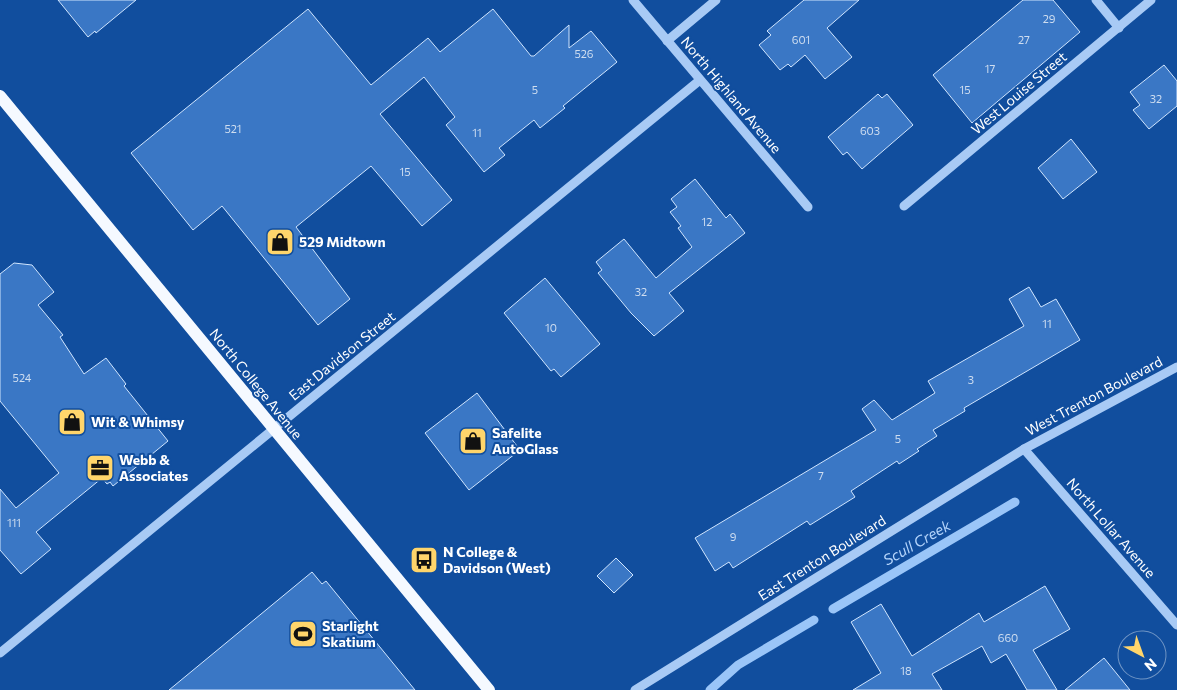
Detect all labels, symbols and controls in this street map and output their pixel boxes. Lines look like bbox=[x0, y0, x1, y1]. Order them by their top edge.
house number: 29 bbox=[1043, 12, 1056, 25]
street label: North Highland Avenue bbox=[678, 33, 785, 156]
house number: 601 bbox=[792, 33, 810, 46]
house number: 27 bbox=[1018, 33, 1030, 46]
house number: 526 bbox=[574, 47, 594, 60]
street label: West Louise Street bbox=[968, 48, 1070, 137]
house number: 17 bbox=[985, 62, 995, 75]
house number: 5 bbox=[532, 83, 538, 96]
house number: 15 bbox=[959, 83, 971, 96]
house number: 32 bbox=[1150, 92, 1162, 105]
house number: 521 bbox=[224, 122, 242, 135]
house number: 603 bbox=[860, 124, 880, 137]
house number: 11 bbox=[472, 126, 482, 139]
house number: 15 bbox=[399, 165, 411, 178]
house number: 12 bbox=[702, 215, 712, 228]
shop icon: 529 Midtown bbox=[265, 227, 295, 257]
place label: 529 Midtown bbox=[299, 233, 386, 250]
house number: 32 bbox=[635, 285, 647, 298]
street label: East Davidson Street bbox=[285, 307, 398, 404]
house number: 11 bbox=[1042, 317, 1052, 330]
house number: 10 bbox=[545, 321, 557, 334]
street label: North College Avenue bbox=[206, 325, 306, 442]
street label: West Trenton Boulevard bbox=[1022, 352, 1165, 439]
house number: 524 bbox=[13, 371, 32, 384]
house number: 3 bbox=[968, 373, 974, 386]
shop icon: Wit & Whimsy bbox=[57, 407, 87, 437]
place label: Wit & Whimsy bbox=[91, 413, 185, 430]
place label: Safelite AutoGlass bbox=[492, 424, 559, 457]
shop icon: Safelite AutoGlass bbox=[458, 426, 488, 456]
house number: 5 bbox=[895, 432, 901, 445]
place label: Webb & Associates bbox=[119, 451, 189, 484]
office icon: Webb & Associates bbox=[85, 453, 115, 483]
house number: 7 bbox=[818, 469, 824, 482]
street label: North Lollar Avenue bbox=[1063, 474, 1159, 581]
street label: East Trenton Boulevard bbox=[755, 511, 889, 604]
water label: Scull Creek bbox=[879, 515, 954, 569]
house number: 111 bbox=[7, 516, 21, 529]
house number: 9 bbox=[730, 530, 737, 543]
place label: N College & Davidson (West) bbox=[443, 543, 551, 576]
bus stop icon: N College & Davidson (West) bbox=[409, 545, 439, 575]
place label: Starlight Skatium bbox=[322, 617, 379, 650]
sports icon: Starlight Skatium bbox=[288, 619, 318, 649]
north arrow bbox=[1117, 630, 1167, 680]
house number: 660 bbox=[998, 631, 1018, 644]
text: N bbox=[1141, 655, 1160, 675]
house number: 18 bbox=[900, 664, 912, 677]

